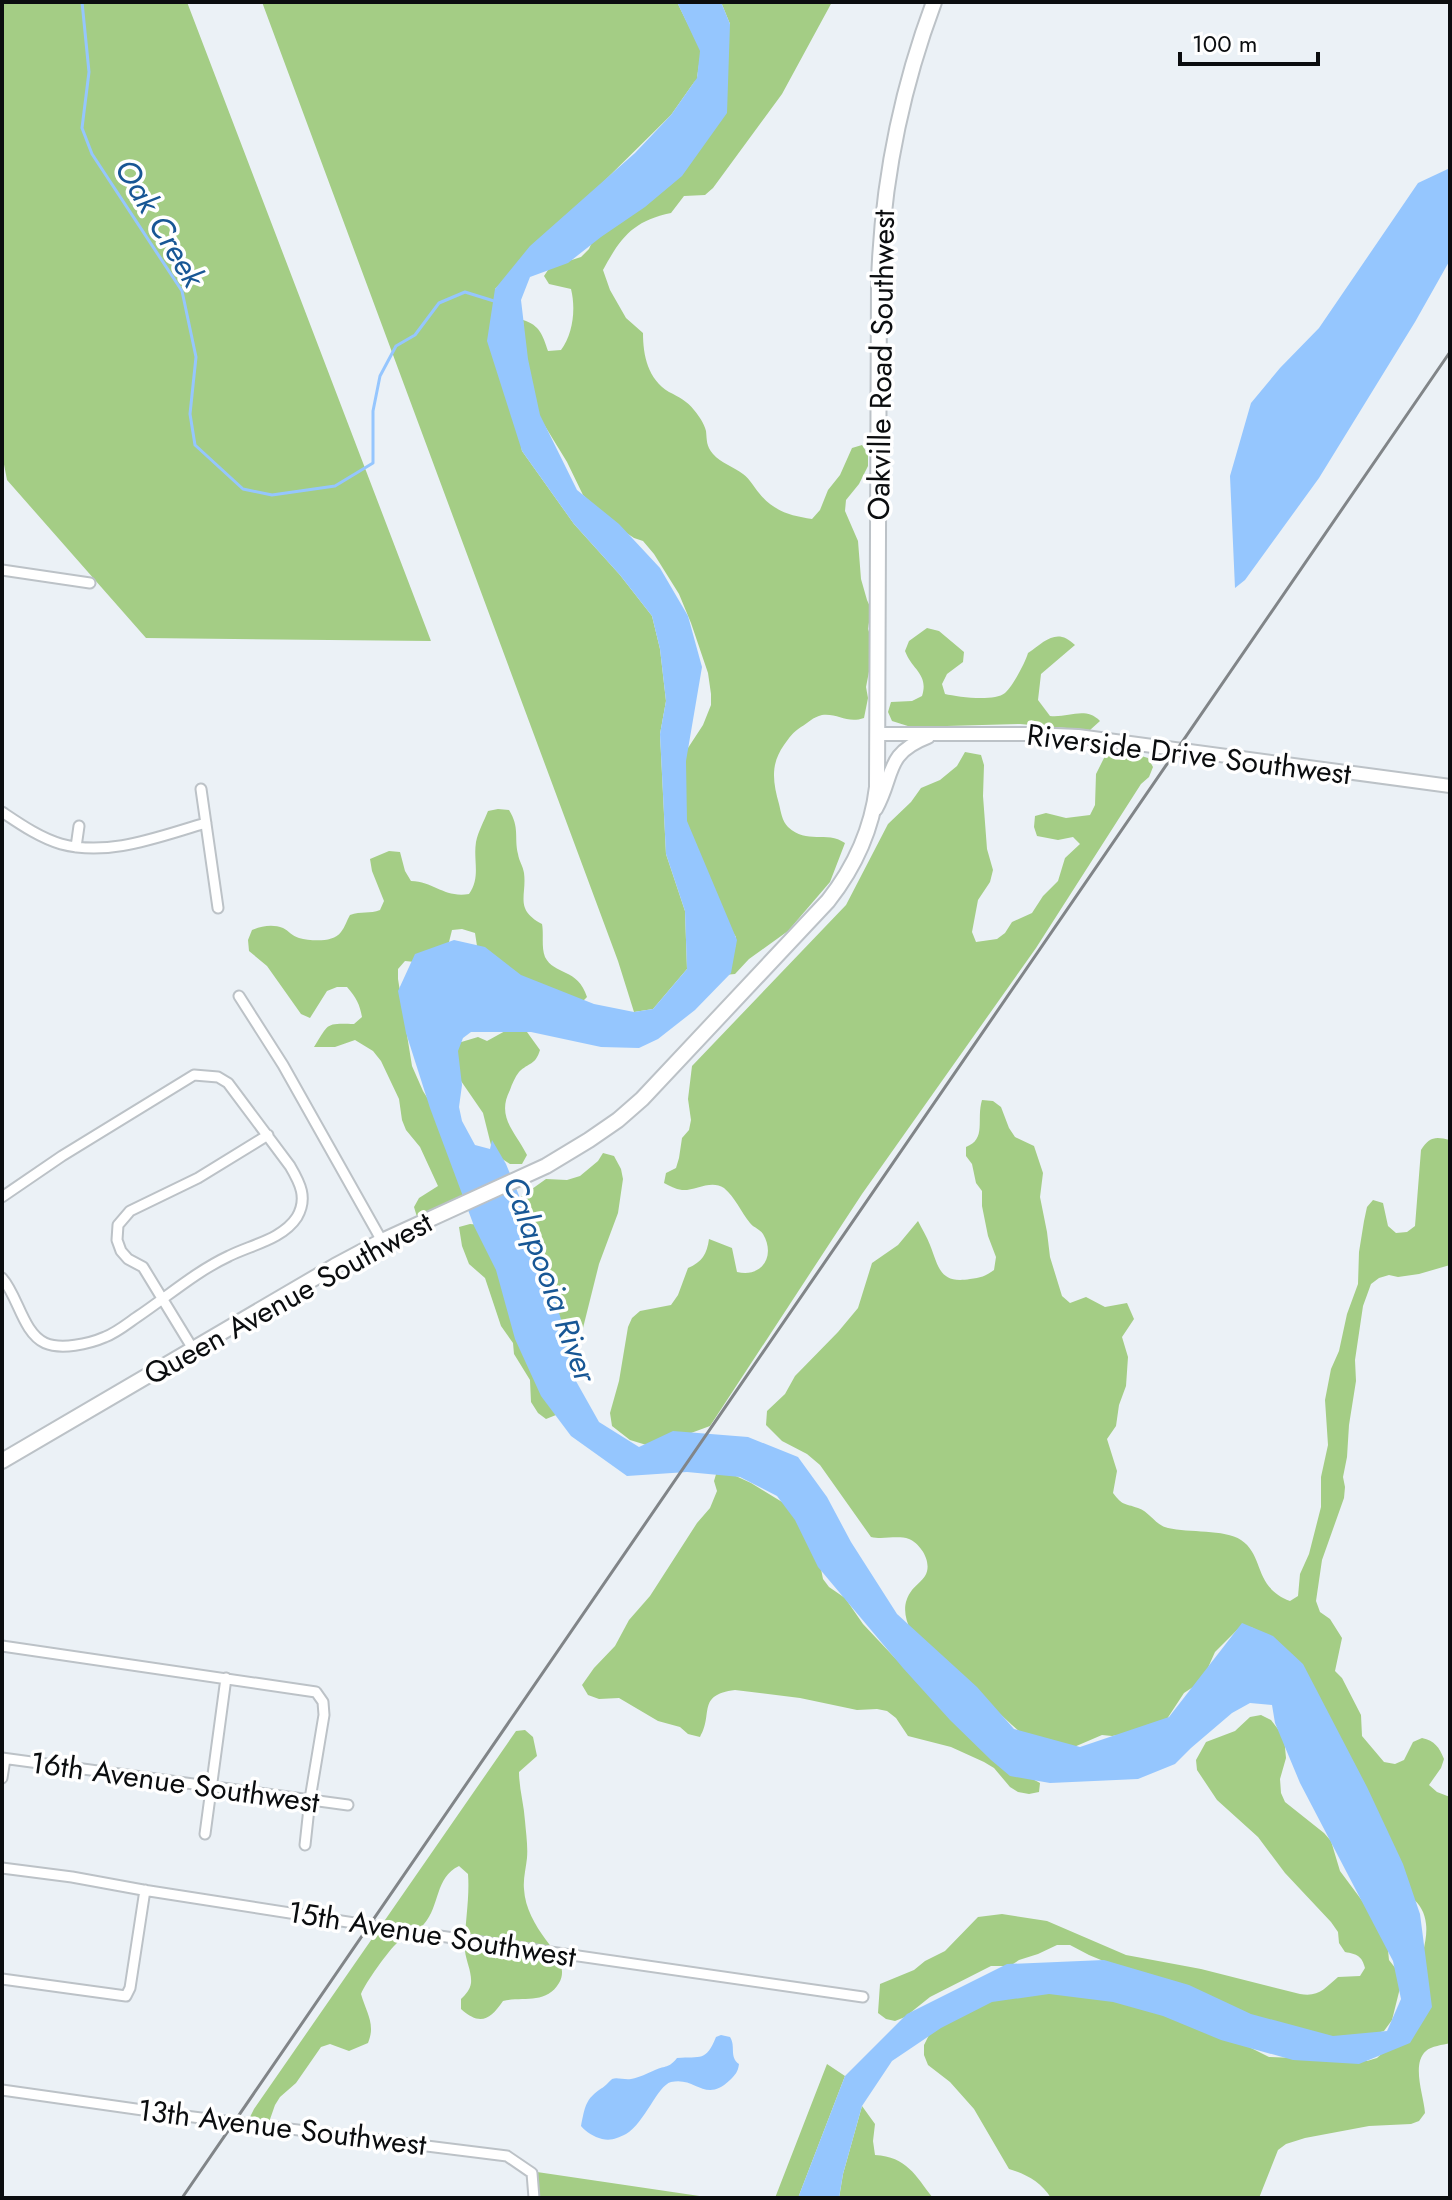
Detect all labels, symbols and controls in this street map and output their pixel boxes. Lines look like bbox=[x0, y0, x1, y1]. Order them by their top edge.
scale bar bbox=[1180, 16, 1318, 66]
text: 100 m bbox=[1192, 26, 1258, 61]
water label: Oak Creek bbox=[104, 150, 217, 297]
street label: Oakville Road Southwest bbox=[857, 208, 905, 521]
street label: Riverside Drive Southwest bbox=[1024, 713, 1354, 795]
water label: Calapooia River bbox=[491, 1170, 609, 1391]
street label: Queen Avenue Southwest bbox=[136, 1200, 441, 1395]
street label: 16th Avenue Southwest bbox=[28, 1740, 323, 1824]
street label: 15th Avenue Southwest bbox=[285, 1890, 580, 1978]
street label: 13th Avenue Southwest bbox=[135, 2088, 430, 2166]

